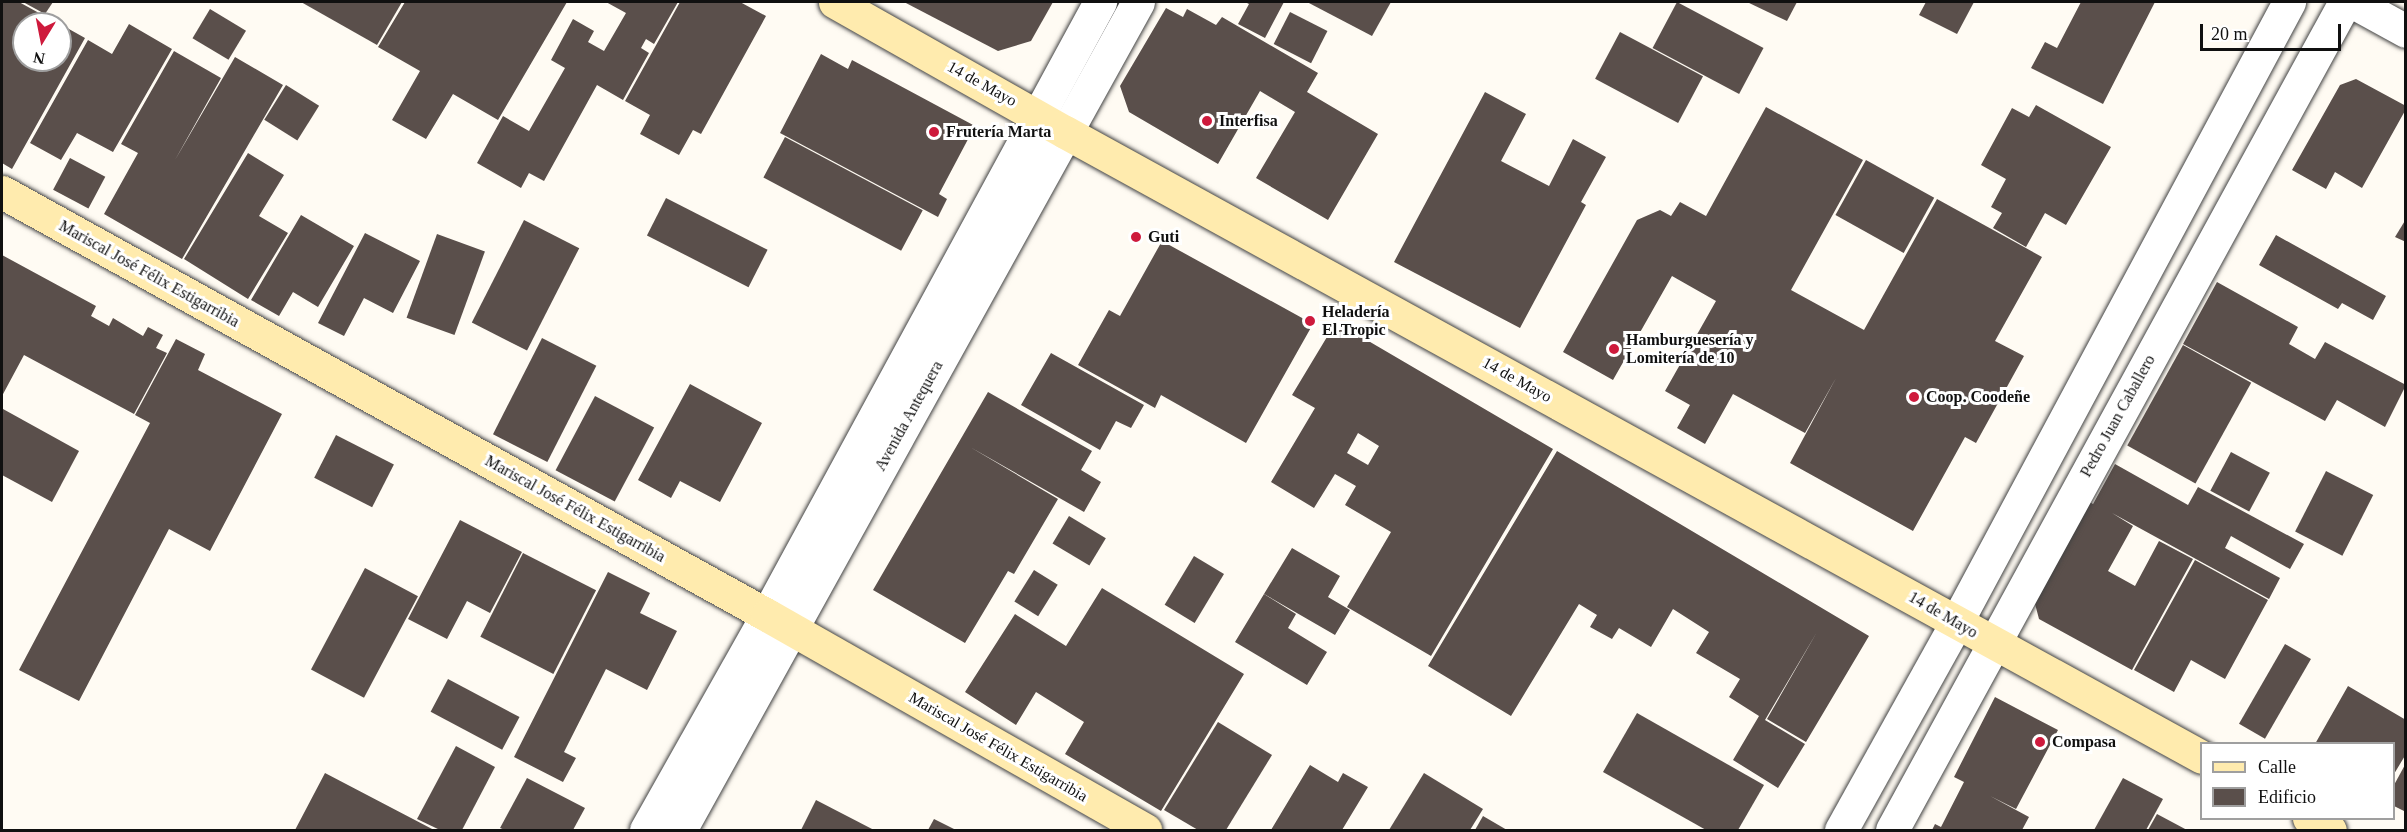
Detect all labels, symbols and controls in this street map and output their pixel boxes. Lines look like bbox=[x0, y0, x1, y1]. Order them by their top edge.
north arrow bbox=[12, 12, 72, 72]
scale bar bbox=[2203, 12, 2344, 50]
text: 20 m bbox=[2211, 24, 2248, 44]
text: N bbox=[32, 49, 46, 68]
street label: 14 de Mayo bbox=[944, 57, 1020, 111]
place label: Interfisa bbox=[1219, 111, 1278, 131]
marker: Interfisa bbox=[1200, 114, 1214, 128]
place label: Frutería Marta bbox=[946, 122, 1051, 142]
marker: Frutería Marta bbox=[927, 125, 941, 139]
street label: Mariscal José Félix Estigarribia bbox=[56, 216, 242, 332]
place label: Guti bbox=[1148, 227, 1179, 247]
marker: Guti bbox=[1129, 230, 1143, 244]
place label: Heladería El Tropic bbox=[1322, 302, 1390, 340]
marker: Heladería El Tropic bbox=[1303, 314, 1317, 328]
place label: Hamburguesería y Lomitería de 10 bbox=[1626, 330, 1754, 368]
marker: Hamburguesería y Lomitería de 10 bbox=[1607, 342, 1621, 356]
street label: Pedro Juan Caballero bbox=[2076, 351, 2160, 481]
street label: 14 de Mayo bbox=[1479, 353, 1555, 407]
street label: Avenida Antequera bbox=[871, 357, 947, 475]
place label: Coop. Coodeñe bbox=[1926, 387, 2030, 407]
marker: Coop. Coodeñe bbox=[1907, 390, 1921, 404]
street label: Mariscal José Félix Estigarribia bbox=[482, 451, 668, 567]
street label: 14 de Mayo bbox=[1905, 588, 1981, 642]
street label: Mariscal José Félix Estigarribia bbox=[905, 688, 1091, 806]
place label: Compasa bbox=[2052, 732, 2116, 752]
marker: Compasa bbox=[2033, 735, 2047, 749]
legend bbox=[2200, 742, 2395, 820]
text: Calle bbox=[2258, 757, 2296, 777]
text: Edificio bbox=[2258, 787, 2316, 807]

